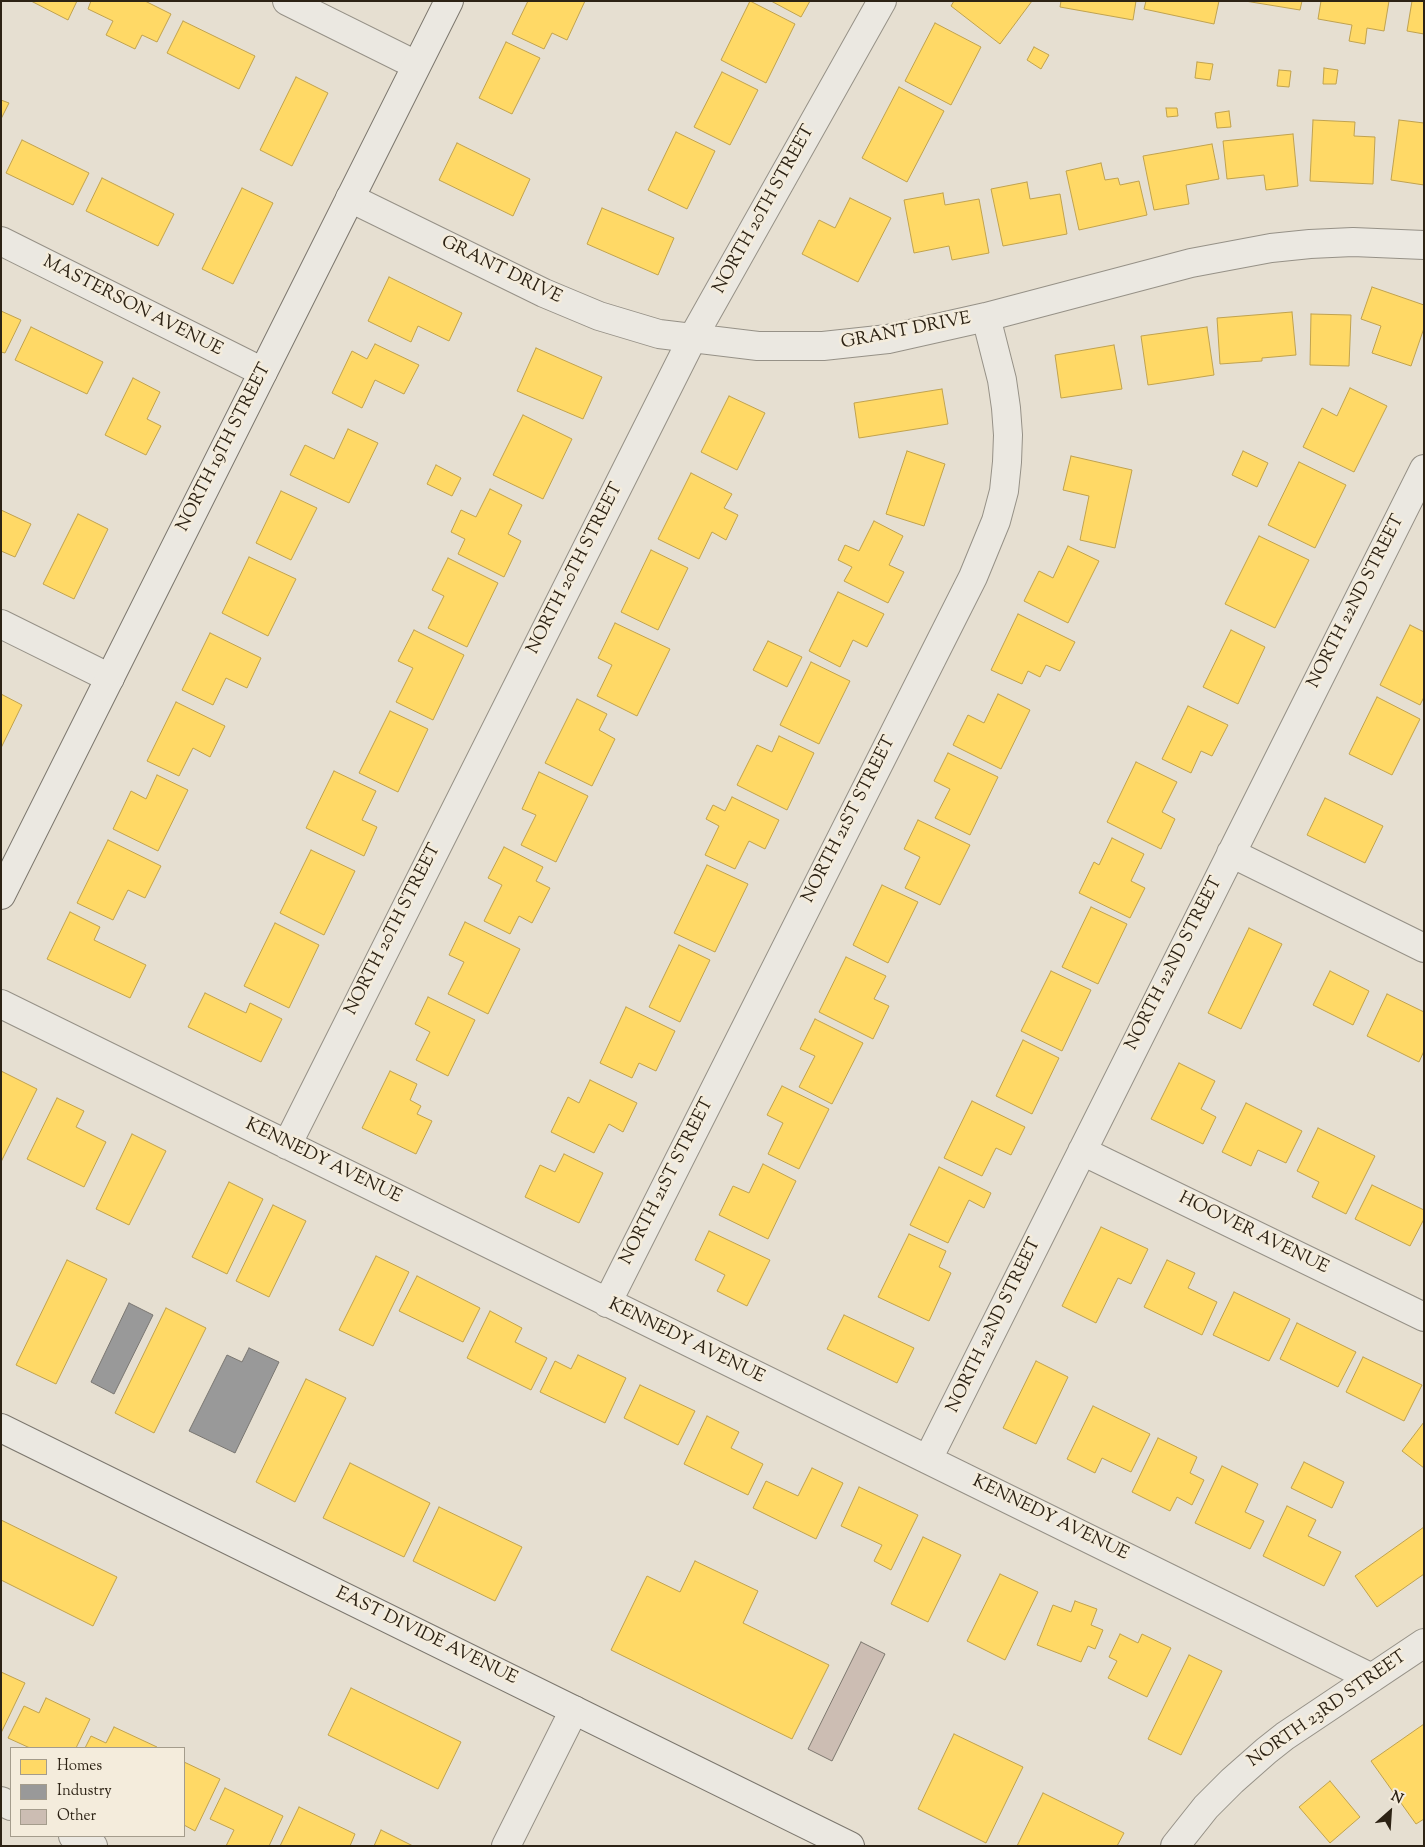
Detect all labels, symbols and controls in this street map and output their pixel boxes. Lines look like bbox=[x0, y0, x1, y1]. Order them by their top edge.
street label: NORTH 20TH STREET bbox=[710, 122, 820, 298]
street label: GRANT DRIVE bbox=[437, 232, 565, 310]
street label: MASTERSON AVENUE bbox=[38, 252, 226, 362]
street label: GRANT DRIVE bbox=[839, 309, 973, 355]
street label: NORTH 19TH STREET bbox=[173, 360, 277, 536]
street label: NORTH 20TH STREET bbox=[523, 480, 629, 658]
street label: NORTH 22ND STREET bbox=[1304, 512, 1410, 692]
street label: NORTH 21ST STREET bbox=[799, 733, 901, 907]
street label: NORTH 20TH STREET bbox=[341, 841, 447, 1019]
street label: NORTH 22ND STREET bbox=[1122, 874, 1228, 1054]
street label: NORTH 21ST STREET bbox=[617, 1095, 719, 1269]
street label: KENNEDY AVENUE bbox=[241, 1115, 405, 1209]
street label: HOOVER AVENUE bbox=[1175, 1188, 1331, 1280]
street label: NORTH 22ND STREET bbox=[943, 1235, 1047, 1417]
street label: KENNEDY AVENUE bbox=[604, 1295, 768, 1389]
street label: KENNEDY AVENUE bbox=[968, 1472, 1132, 1566]
street label: EAST DIVIDE AVENUE bbox=[332, 1584, 520, 1690]
street label: NORTH 23RD STREET bbox=[1244, 1647, 1412, 1773]
legend bbox=[10, 1747, 185, 1837]
text: Homes bbox=[57, 1756, 102, 1777]
text: Industry bbox=[57, 1781, 112, 1802]
north arrow bbox=[1365, 1787, 1415, 1837]
text: N bbox=[1387, 1787, 1406, 1810]
text: Other bbox=[57, 1806, 96, 1827]

